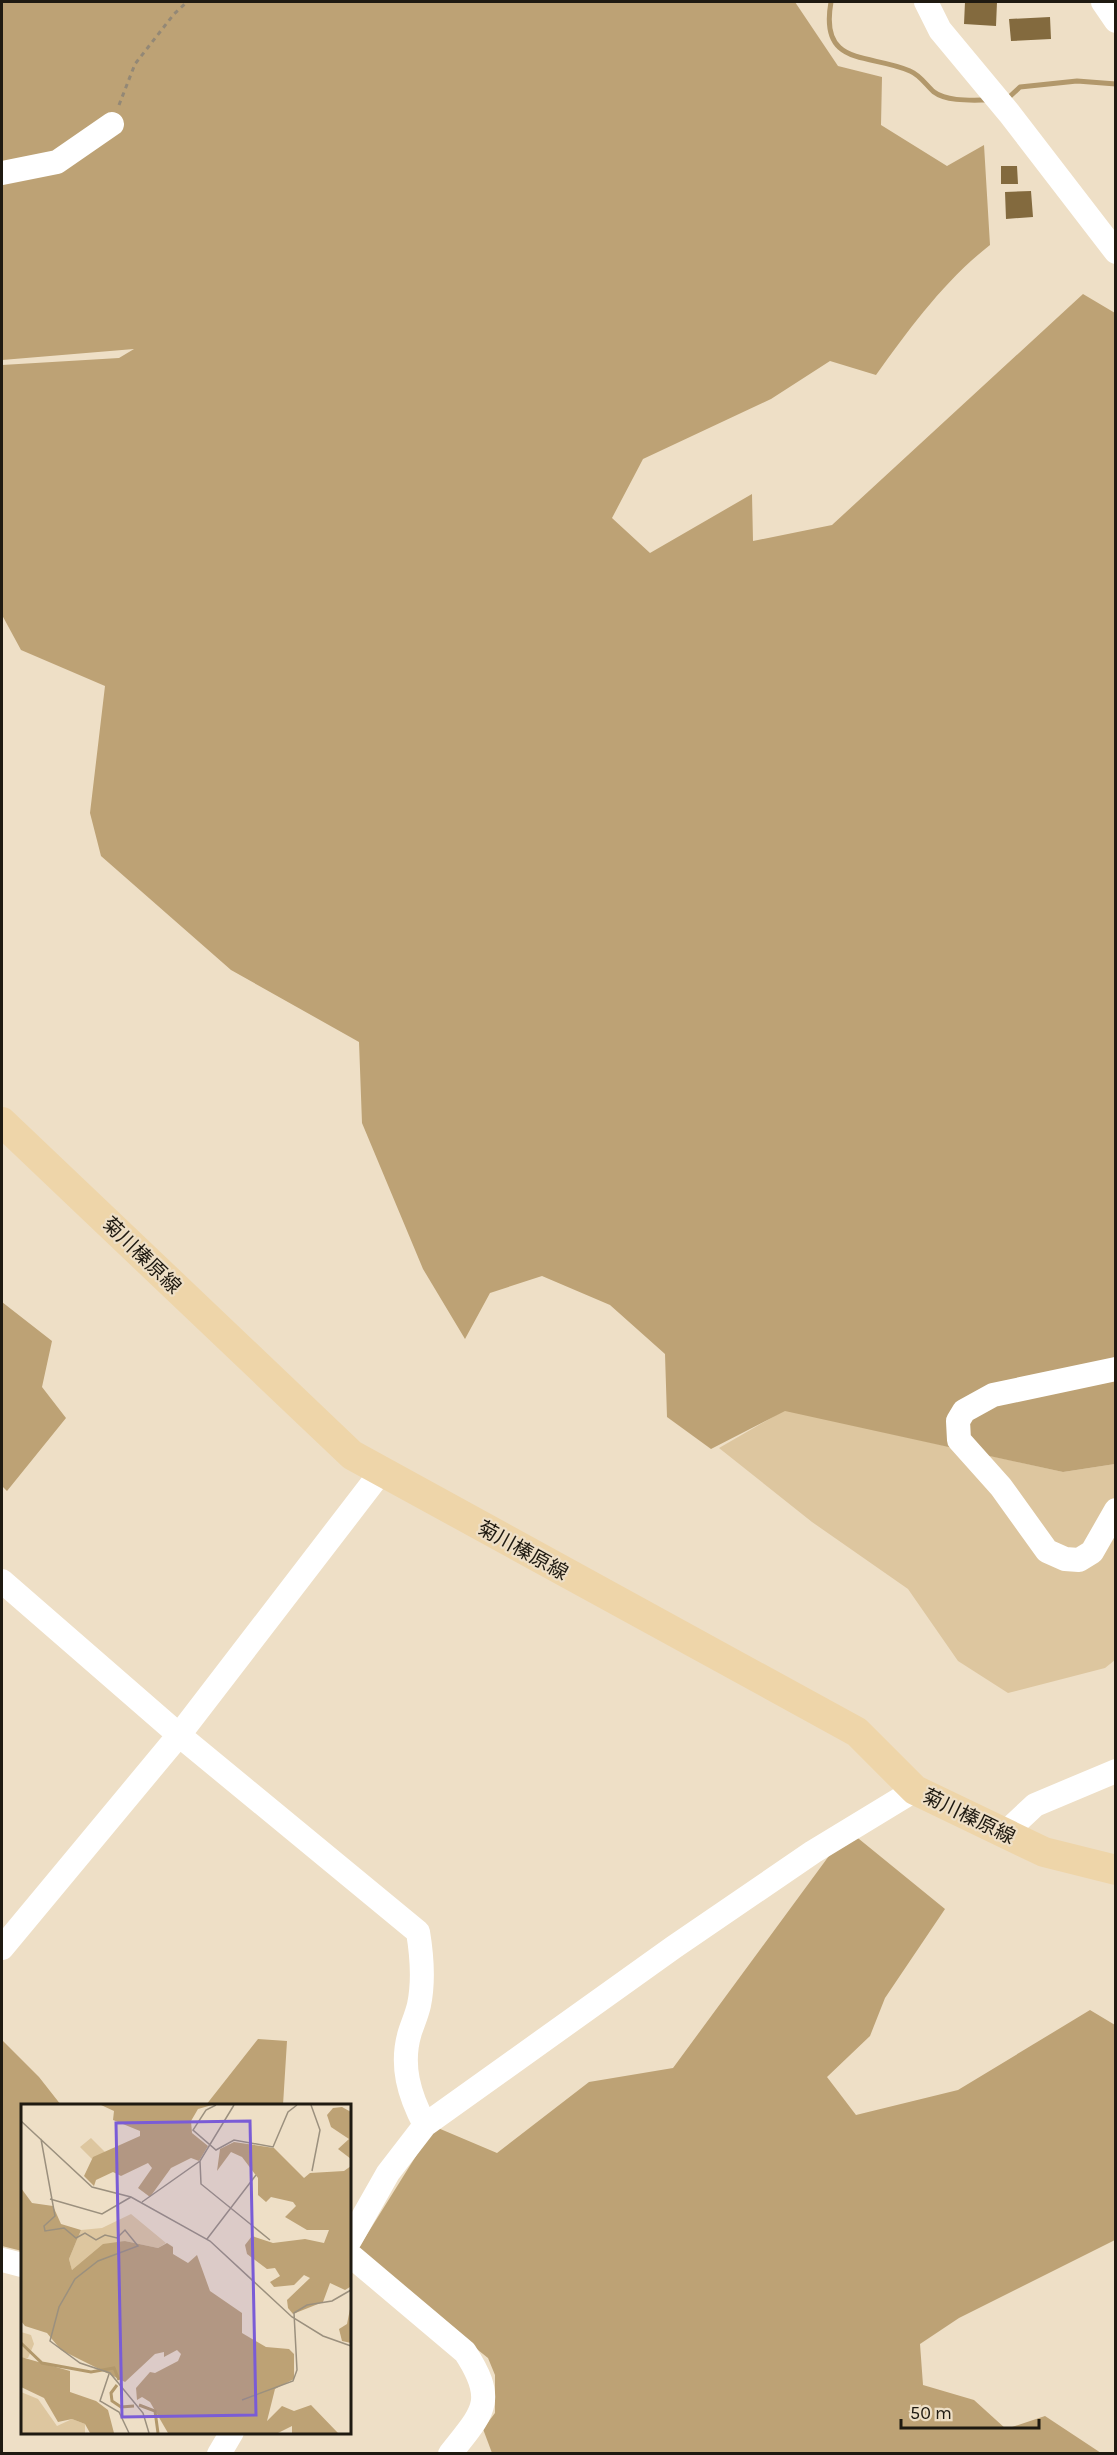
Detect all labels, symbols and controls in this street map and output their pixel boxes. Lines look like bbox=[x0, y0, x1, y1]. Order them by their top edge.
street label: 菊川榛原線 bbox=[98, 1212, 186, 1298]
street label: 菊川榛原線 bbox=[473, 1516, 572, 1585]
street label: 菊川榛原線 bbox=[919, 1784, 1019, 1849]
inset map bbox=[21, 2104, 351, 2434]
scale bar bbox=[901, 2392, 1039, 2430]
text: 50 m bbox=[910, 2402, 952, 2424]

